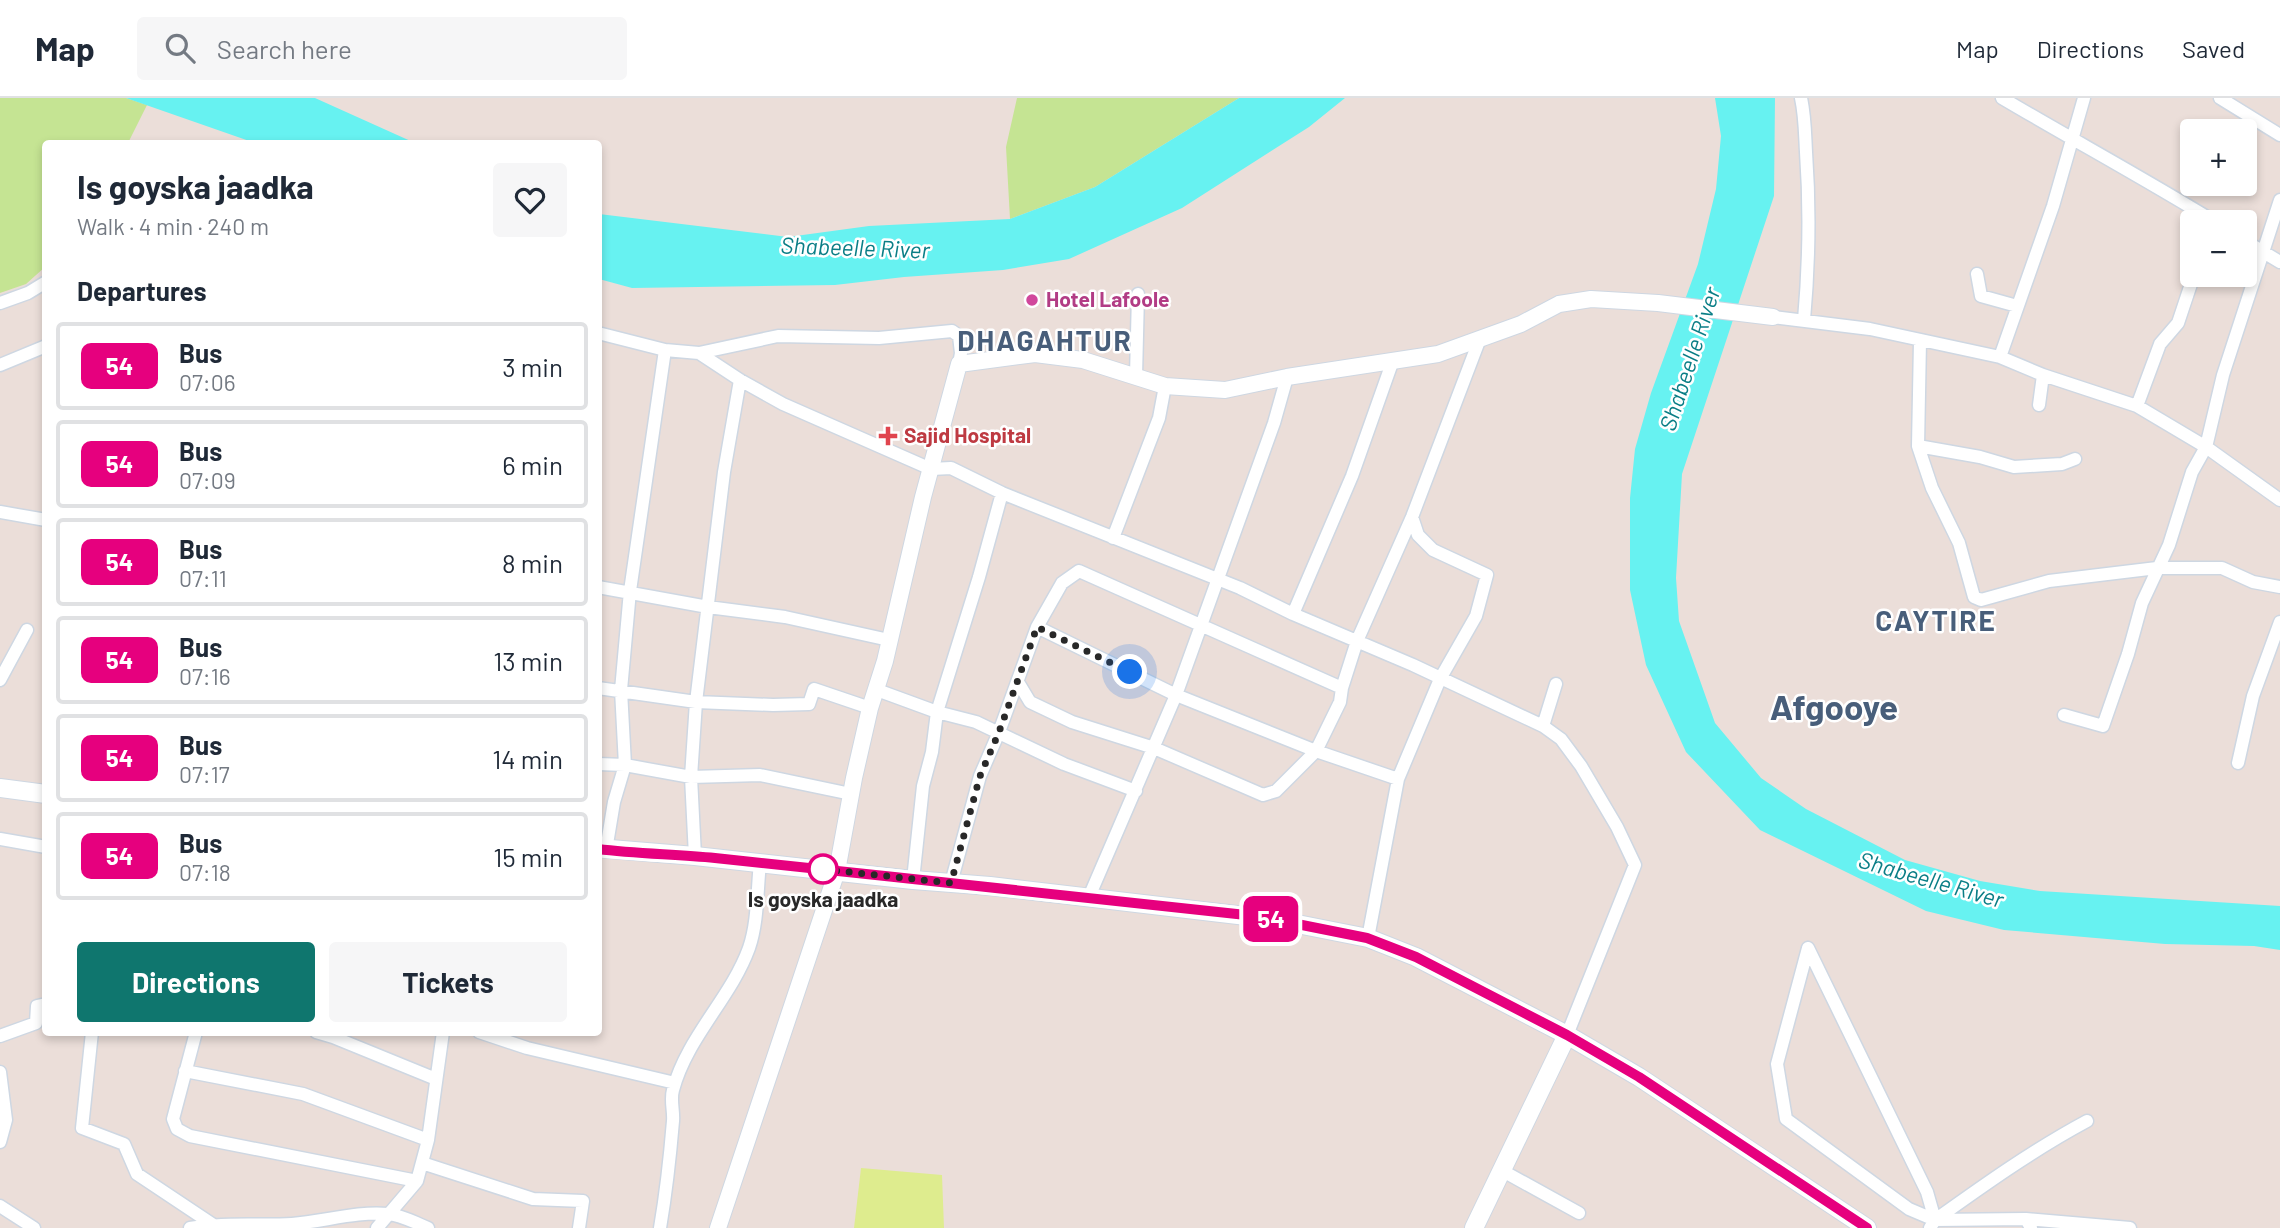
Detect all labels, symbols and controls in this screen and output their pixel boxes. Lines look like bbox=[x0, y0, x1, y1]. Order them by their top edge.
search box bbox=[137, 17, 627, 80]
text: Map bbox=[35, 28, 95, 68]
icon: search bbox=[161, 29, 199, 67]
text: Search here bbox=[217, 33, 352, 64]
text: Map bbox=[1956, 34, 1999, 63]
text: Directions bbox=[2037, 34, 2144, 63]
text: Saved bbox=[2182, 34, 2245, 63]
map controls bbox=[2180, 119, 2257, 287]
button: + bbox=[2180, 119, 2257, 196]
button: heart bbox=[493, 163, 567, 237]
text: Is goyska jaadka bbox=[77, 166, 314, 206]
button: − bbox=[2180, 210, 2257, 287]
text: Walk · 4 min · 240 m bbox=[77, 212, 269, 240]
water label: Shabeelle River bbox=[780, 230, 931, 264]
text: Departures bbox=[77, 275, 207, 306]
water label: Shabeelle River bbox=[1653, 283, 1726, 434]
place label: Hotel Lafoole bbox=[1046, 286, 1170, 311]
marker: Hotel Lafoole bbox=[1024, 292, 1040, 308]
district label: DHAGAHTUR bbox=[957, 323, 1133, 357]
text: Bus bbox=[179, 337, 222, 368]
text: 54 bbox=[106, 351, 133, 380]
text: 3 min bbox=[502, 351, 563, 382]
text: 07:06 bbox=[179, 368, 236, 396]
place label: Sajid Hospital bbox=[904, 422, 1031, 447]
marker: Sajid Hospital bbox=[878, 426, 898, 446]
text: Bus bbox=[179, 435, 222, 466]
text: 54 bbox=[106, 449, 133, 478]
text: 6 min bbox=[502, 449, 563, 480]
text: 07:09 bbox=[179, 466, 236, 494]
text: Bus bbox=[179, 533, 222, 564]
text: 54 bbox=[106, 547, 133, 576]
text: 8 min bbox=[502, 547, 563, 578]
text: 07:11 bbox=[179, 564, 227, 592]
district label: CAYTIRE bbox=[1875, 603, 1997, 637]
text: Bus bbox=[179, 631, 222, 662]
text: 54 bbox=[106, 645, 133, 674]
text: 13 min bbox=[493, 645, 563, 676]
your location bbox=[1112, 654, 1147, 689]
text: 07:16 bbox=[179, 662, 231, 690]
district label: Afgooye bbox=[1770, 685, 1898, 727]
text: Bus bbox=[179, 729, 222, 760]
text: 54 bbox=[106, 743, 133, 772]
text: 14 min bbox=[492, 743, 563, 774]
text: 07:17 bbox=[179, 760, 230, 788]
text: Bus bbox=[179, 827, 222, 858]
text: 54 bbox=[106, 841, 133, 870]
text: 15 min bbox=[493, 841, 563, 872]
water label: Shabeelle River bbox=[1856, 845, 2008, 913]
marker: Is goyska jaadka bbox=[808, 854, 838, 884]
text: 07:18 bbox=[179, 858, 231, 886]
place label: Is goyska jaadka bbox=[748, 886, 898, 911]
line badge: 54 bbox=[1240, 896, 1302, 942]
text: 54 bbox=[1257, 904, 1285, 933]
button: Directions bbox=[77, 942, 315, 1022]
button: Tickets bbox=[329, 942, 567, 1022]

